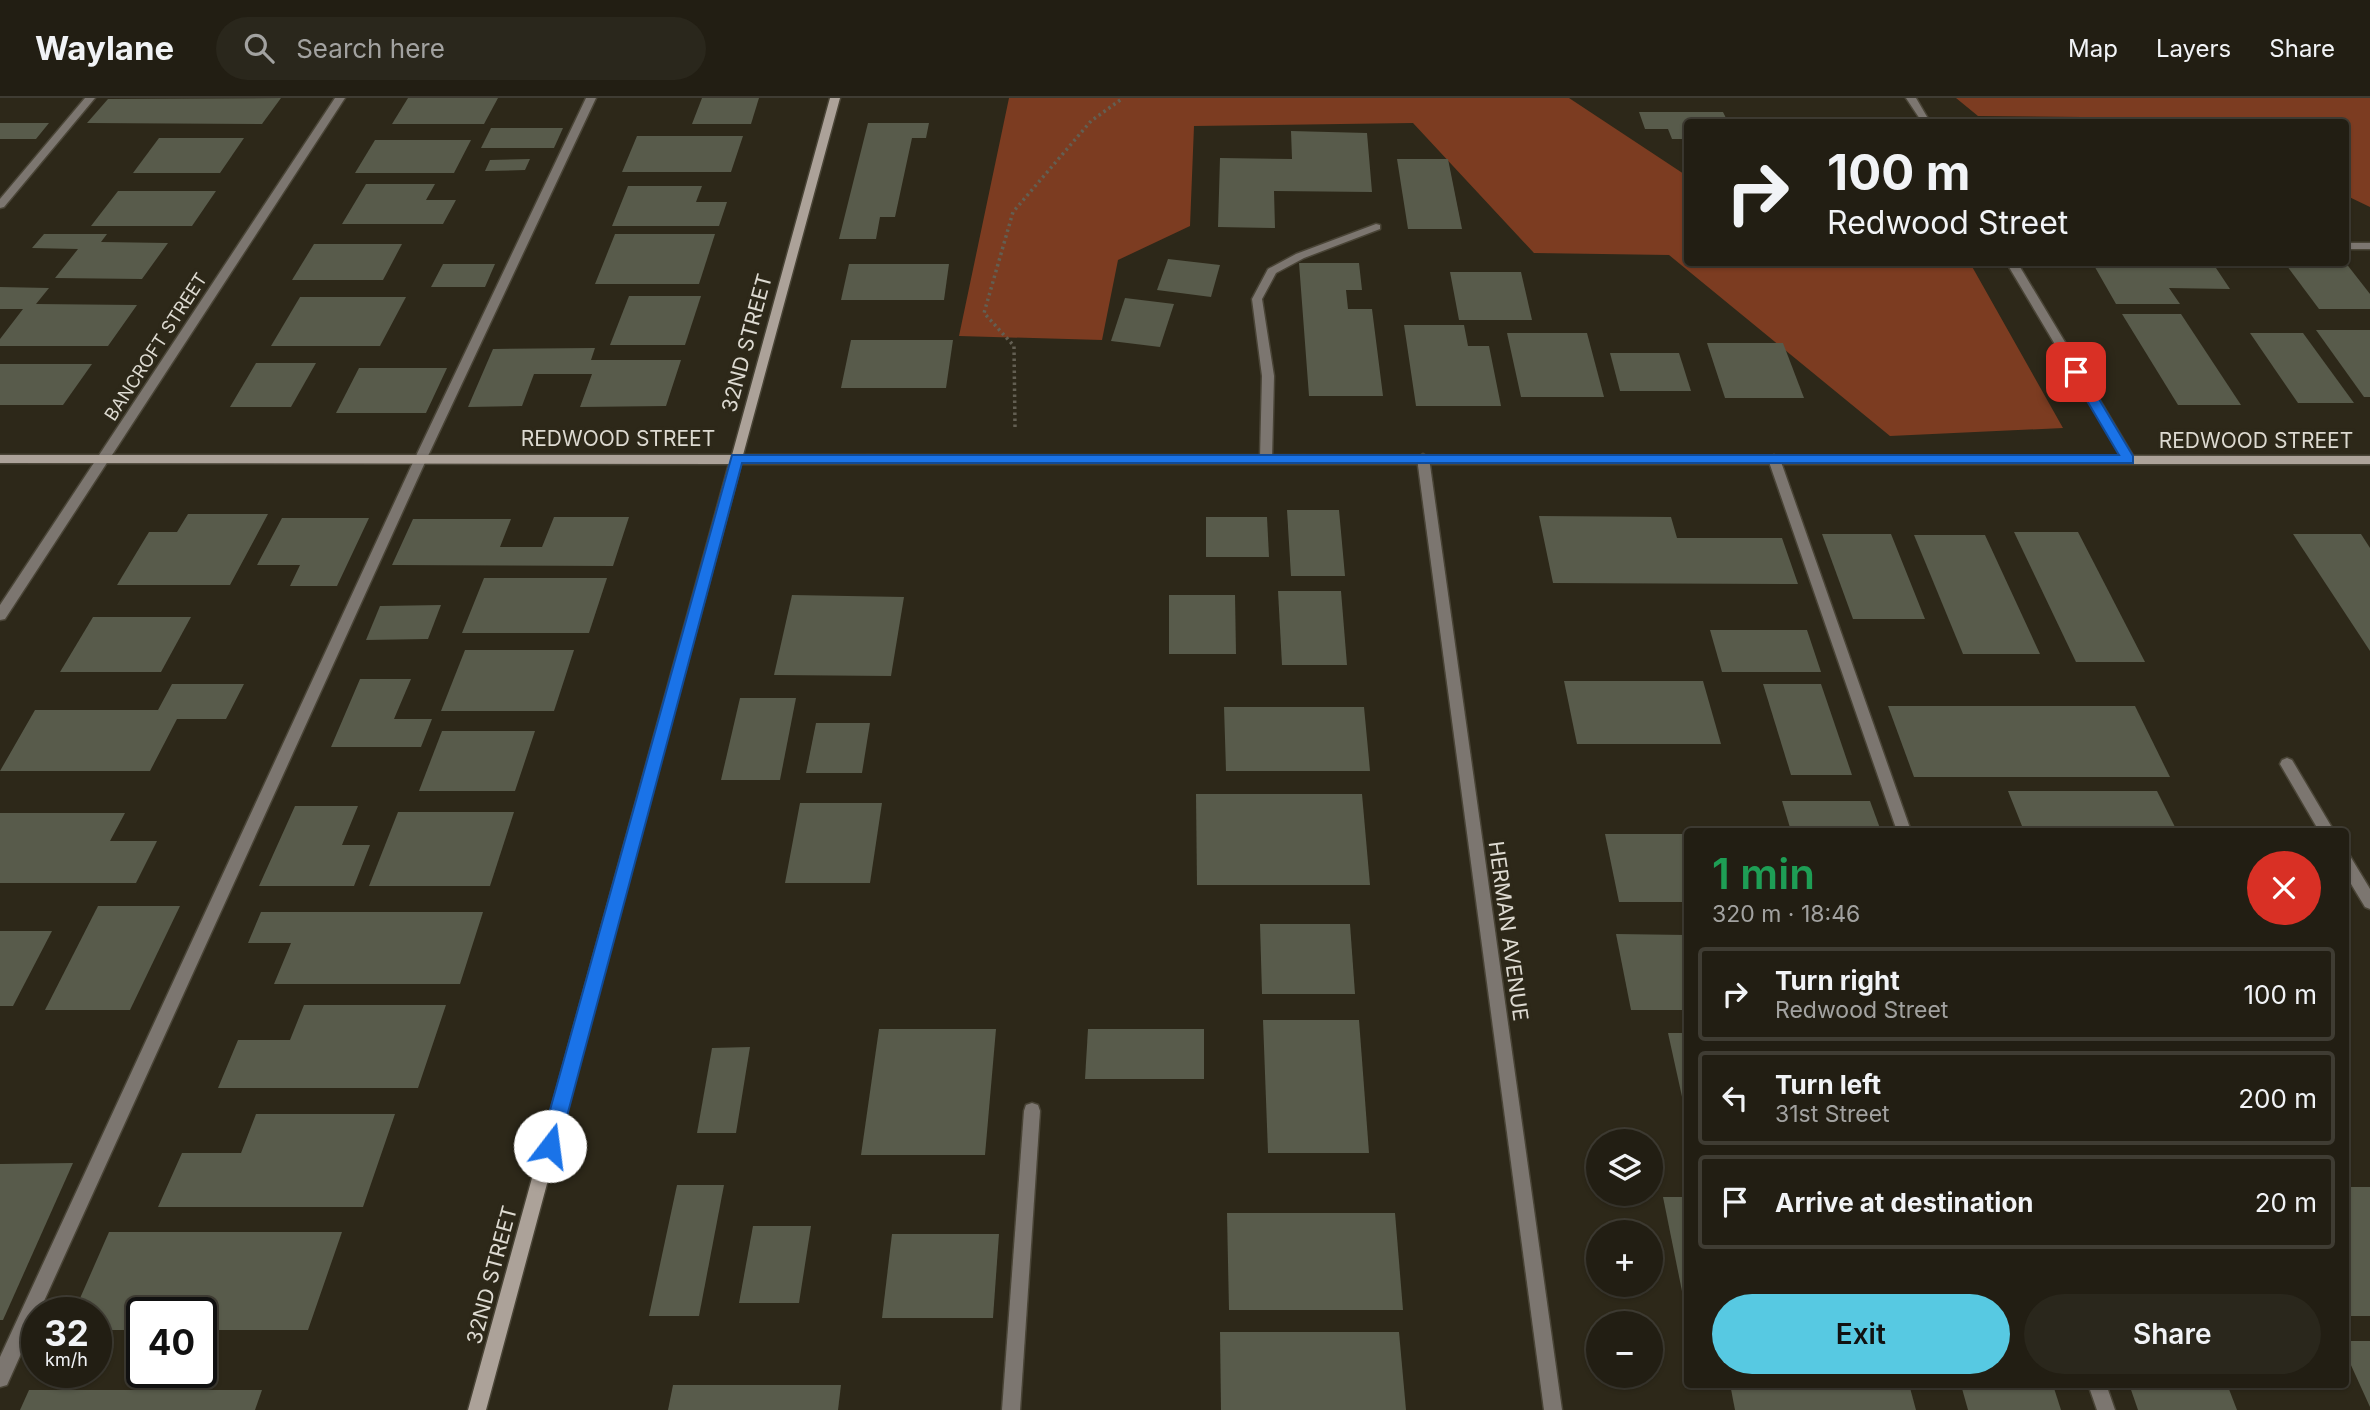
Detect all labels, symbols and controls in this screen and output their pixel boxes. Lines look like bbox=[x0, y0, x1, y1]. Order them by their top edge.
search box bbox=[216, 17, 706, 80]
text: Waylane bbox=[35, 28, 174, 68]
icon: search bbox=[240, 29, 278, 67]
text: Search here bbox=[296, 33, 445, 64]
text: Map bbox=[2068, 34, 2118, 63]
text: Layers bbox=[2156, 34, 2231, 63]
text: Share bbox=[2269, 34, 2335, 63]
text: 100 m bbox=[1827, 143, 1971, 202]
icon: right bbox=[1712, 147, 1803, 238]
text: Redwood Street bbox=[1827, 203, 2068, 242]
street label: BANCROFT STREET bbox=[100, 269, 211, 424]
street label: 32ND STREET bbox=[716, 271, 777, 415]
pin bbox=[2046, 342, 2106, 402]
icon: arrive bbox=[2057, 353, 2095, 391]
street label: REDWOOD STREET bbox=[521, 426, 715, 451]
street label: REDWOOD STREET bbox=[2159, 428, 2353, 453]
street label: HERMAN AVENUE bbox=[1484, 839, 1533, 1022]
text: 1 min bbox=[1712, 848, 1815, 899]
button: close bbox=[2247, 851, 2321, 925]
text: 320 m · 18:46 bbox=[1712, 900, 1860, 928]
text: Turn right bbox=[1775, 965, 1900, 996]
icon: right bbox=[1716, 975, 1754, 1013]
text: 100 m bbox=[2244, 979, 2317, 1010]
text: Redwood Street bbox=[1775, 996, 1948, 1024]
text: Turn left bbox=[1775, 1069, 1881, 1100]
icon: left bbox=[1716, 1079, 1754, 1117]
text: 200 m bbox=[2238, 1083, 2317, 1114]
text: 31st Street bbox=[1775, 1100, 1890, 1128]
position arrow bbox=[513, 1109, 587, 1183]
map controls bbox=[1586, 1129, 1663, 1388]
button: layers bbox=[1586, 1129, 1663, 1206]
icon: arrive bbox=[1716, 1183, 1754, 1221]
text: Arrive at destination bbox=[1775, 1187, 2034, 1218]
text: 20 m bbox=[2255, 1187, 2317, 1218]
street label: 32ND STREET bbox=[461, 1203, 522, 1347]
button: + bbox=[1586, 1220, 1663, 1297]
button: Exit bbox=[1712, 1294, 2010, 1374]
button: Share bbox=[2024, 1294, 2321, 1374]
speed limit sign: 40 bbox=[126, 1297, 217, 1388]
button: − bbox=[1586, 1311, 1663, 1388]
text: 32 bbox=[44, 1312, 89, 1354]
text: km/h bbox=[45, 1349, 88, 1370]

